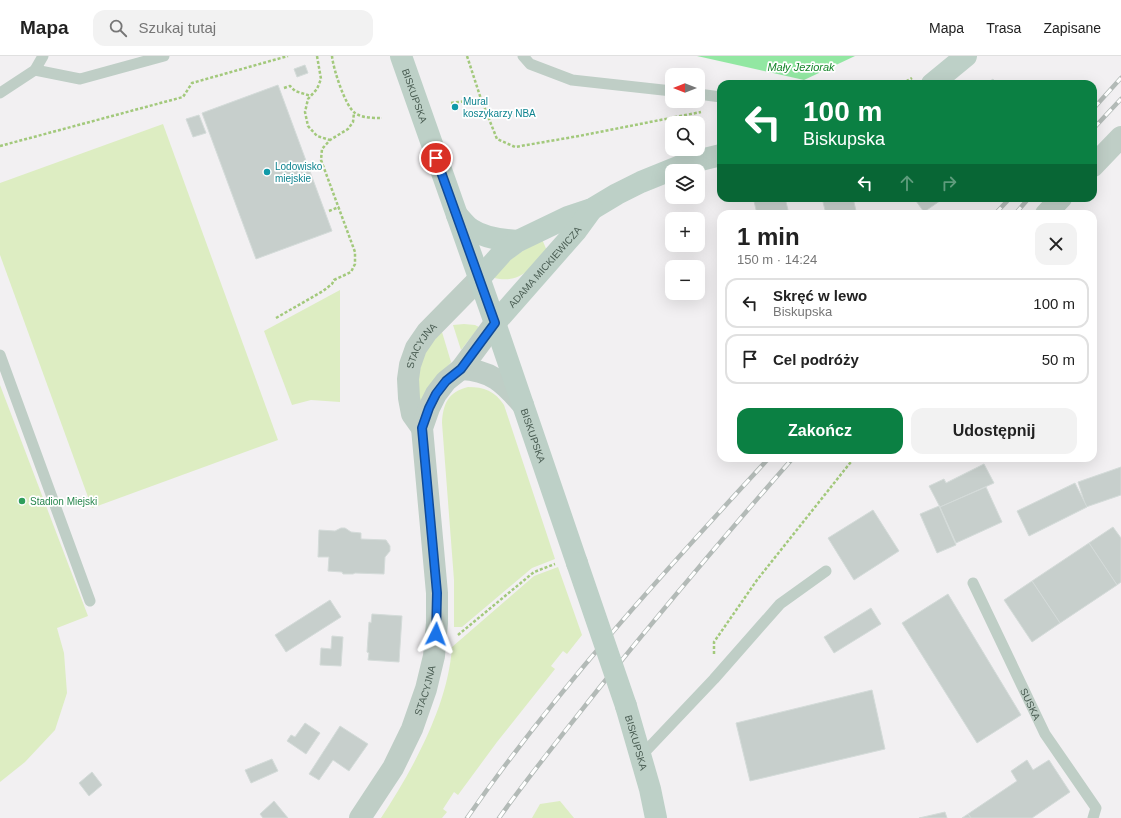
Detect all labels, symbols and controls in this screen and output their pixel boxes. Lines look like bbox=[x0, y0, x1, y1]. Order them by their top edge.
search box bbox=[93, 10, 373, 46]
text: Mapa bbox=[20, 17, 69, 38]
icon: search bbox=[107, 17, 129, 39]
text: Szukaj tutaj bbox=[139, 19, 216, 36]
text: Mapa bbox=[929, 20, 964, 36]
text: Trasa bbox=[986, 20, 1021, 36]
text: Zapisane bbox=[1043, 20, 1101, 36]
water label: Mały Jeziorak bbox=[767, 61, 835, 73]
street label: BISKUPSKA bbox=[400, 67, 429, 125]
north arrow bbox=[665, 68, 705, 108]
map controls bbox=[665, 68, 705, 300]
place label: Mural koszykarzy NBA bbox=[463, 96, 536, 119]
icon: left bbox=[737, 96, 789, 148]
text: 100 m bbox=[803, 96, 882, 127]
marker: Mural koszykarzy NBA bbox=[450, 102, 460, 112]
button: search bbox=[665, 116, 705, 156]
text: Biskupska bbox=[803, 129, 885, 149]
pin bbox=[419, 141, 453, 175]
icon: arrive bbox=[425, 147, 447, 169]
place label: Lodowisko miejskie bbox=[275, 161, 323, 184]
button: layers bbox=[665, 164, 705, 204]
marker: Lodowisko miejskie bbox=[262, 167, 272, 177]
icon: left bbox=[854, 172, 876, 194]
icon: ahead bbox=[896, 172, 918, 194]
icon: right bbox=[938, 172, 960, 194]
button: + bbox=[665, 212, 705, 252]
text: 1 min bbox=[737, 223, 800, 250]
button: close bbox=[1035, 223, 1077, 265]
street label: ADAMA MICKIEWICZA bbox=[506, 224, 584, 310]
text: 150 m · 14:24 bbox=[737, 252, 817, 267]
button: − bbox=[665, 260, 705, 300]
text: Skręć w lewo bbox=[773, 287, 867, 304]
icon: left bbox=[739, 292, 761, 314]
text: 100 m bbox=[1033, 295, 1075, 312]
text: Biskupska bbox=[773, 304, 832, 319]
street label: STACYJNA bbox=[405, 321, 439, 369]
icon: arrive bbox=[739, 348, 761, 370]
text: Cel podróży bbox=[773, 351, 859, 368]
text: 50 m bbox=[1042, 351, 1075, 368]
street label: BISKUPSKA bbox=[519, 407, 547, 465]
button: Zakończ bbox=[737, 408, 903, 454]
button: Udostępnij bbox=[911, 408, 1077, 454]
marker: Stadion Miejski bbox=[17, 496, 27, 506]
place label: Stadion Miejski bbox=[30, 496, 97, 507]
position arrow bbox=[415, 613, 457, 655]
street label: STACYJNA bbox=[412, 664, 438, 717]
street label: SUSKA bbox=[1018, 686, 1043, 722]
street label: BISKUPSKA bbox=[623, 714, 649, 772]

